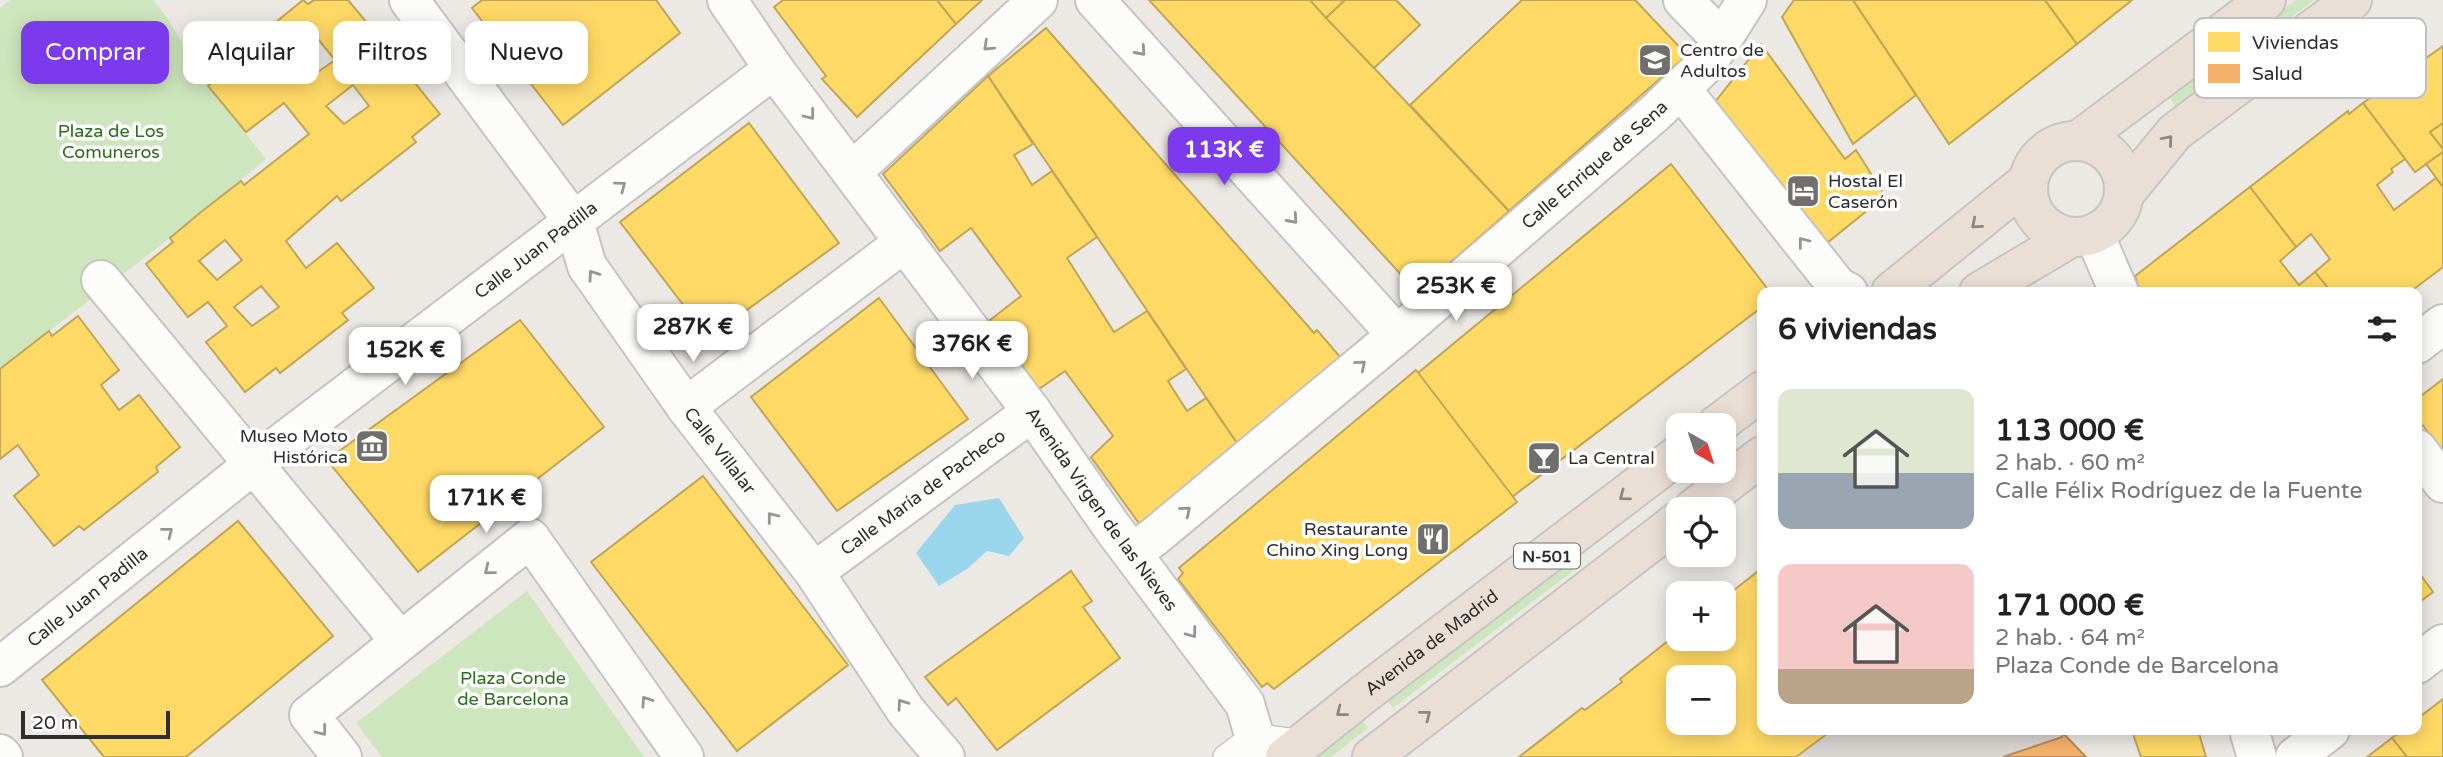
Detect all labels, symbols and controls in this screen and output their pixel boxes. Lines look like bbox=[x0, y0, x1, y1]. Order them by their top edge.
legend bbox=[2194, 18, 2426, 98]
chip: Comprar bbox=[21, 21, 169, 84]
chip: Alquilar bbox=[183, 21, 319, 84]
chip: Filtros bbox=[333, 21, 451, 84]
chip: Nuevo bbox=[465, 21, 588, 84]
text: Viviendas bbox=[2252, 32, 2339, 54]
one-way arrow bbox=[983, 38, 996, 51]
place label: Centro de Adultos bbox=[1680, 39, 1764, 82]
school or university icon: Centro de Adultos bbox=[1636, 41, 1674, 79]
one-way arrow bbox=[1132, 43, 1145, 56]
text: Salud bbox=[2252, 63, 2303, 85]
street label: Calle Enrique de Sena bbox=[1517, 96, 1672, 234]
one-way arrow bbox=[802, 107, 815, 119]
park label: Plaza de Los Comuneros bbox=[58, 120, 164, 163]
pin: 113K € bbox=[1167, 128, 1281, 187]
one-way arrow bbox=[2160, 135, 2173, 148]
text: 113K € bbox=[1184, 136, 1264, 164]
place label: Hostal El Caserón bbox=[1828, 170, 1903, 213]
hotel icon: Hostal El Caserón bbox=[1784, 172, 1822, 210]
one-way arrow bbox=[614, 181, 626, 194]
street label: Calle Juan Padilla bbox=[470, 196, 601, 304]
one-way arrow bbox=[1285, 211, 1297, 224]
one-way arrow bbox=[1971, 216, 1983, 229]
one-way arrow bbox=[1798, 237, 1811, 250]
pin: 253K € bbox=[1399, 264, 1513, 323]
one-way arrow bbox=[589, 270, 601, 283]
text: 253K € bbox=[1416, 272, 1496, 300]
pin: 287K € bbox=[636, 304, 750, 364]
icon: filters bbox=[2363, 310, 2401, 348]
text: 6 viviendas bbox=[1778, 311, 1937, 348]
text: 287K € bbox=[653, 313, 733, 341]
pin: 376K € bbox=[915, 322, 1029, 381]
pin: 152K € bbox=[348, 328, 462, 387]
text: 376K € bbox=[932, 330, 1012, 358]
text: 152K € bbox=[365, 336, 445, 364]
one-way arrow bbox=[1352, 361, 1365, 373]
street label: Calle Villalar bbox=[679, 403, 760, 499]
street label: Avenida Virgen de las Nieves bbox=[1021, 403, 1182, 615]
text: 113 000 € bbox=[1995, 412, 2144, 449]
north arrow bbox=[1666, 413, 1736, 483]
map controls bbox=[1666, 413, 1736, 735]
icon: home bbox=[1834, 417, 1918, 501]
street label: Calle María de Pacheco bbox=[836, 424, 1010, 560]
place label: Museo Moto Histórica bbox=[240, 425, 348, 468]
museum icon: Museo Moto Histórica bbox=[353, 427, 391, 465]
bar icon: La Central bbox=[1525, 439, 1563, 477]
place label: La Central bbox=[1568, 447, 1655, 469]
text: 2 hab. · 60 m² bbox=[1995, 449, 2145, 477]
pin: 171K € bbox=[429, 476, 543, 535]
text: Calle Félix Rodríguez de la Fuente bbox=[1995, 477, 2362, 505]
text: 171K € bbox=[446, 484, 526, 512]
one-way arrow bbox=[1619, 488, 1632, 501]
button: locate bbox=[1666, 497, 1736, 567]
one-way arrow bbox=[1178, 507, 1191, 519]
one-way arrow bbox=[768, 513, 781, 525]
place label: Restaurante Chino Xing Long bbox=[1266, 518, 1408, 561]
restaurant icon: Restaurante Chino Xing Long bbox=[1414, 520, 1452, 558]
one-way arrow bbox=[161, 528, 173, 541]
street label: Calle Juan Padilla bbox=[23, 542, 152, 652]
road number: N-501 bbox=[1514, 544, 1580, 568]
one-way arrow bbox=[485, 562, 497, 575]
button: + bbox=[1666, 581, 1736, 651]
street label: Avenida de Madrid bbox=[1361, 585, 1503, 700]
text: 171 000 € bbox=[1995, 587, 2144, 624]
icon: home bbox=[1834, 592, 1918, 676]
text: 2 hab. · 64 m² bbox=[1995, 624, 2145, 652]
one-way arrow bbox=[1184, 625, 1196, 638]
text: Plaza Conde de Barcelona bbox=[1995, 652, 2279, 680]
button: − bbox=[1666, 665, 1736, 735]
park label: Plaza Conde de Barcelona bbox=[457, 667, 569, 710]
one-way arrow bbox=[641, 695, 654, 708]
one-way arrow bbox=[898, 699, 910, 712]
one-way arrow bbox=[1336, 704, 1349, 717]
scale bar bbox=[21, 708, 170, 740]
one-way arrow bbox=[1418, 710, 1430, 723]
text: 20 m bbox=[32, 712, 78, 734]
one-way arrow bbox=[314, 723, 326, 736]

